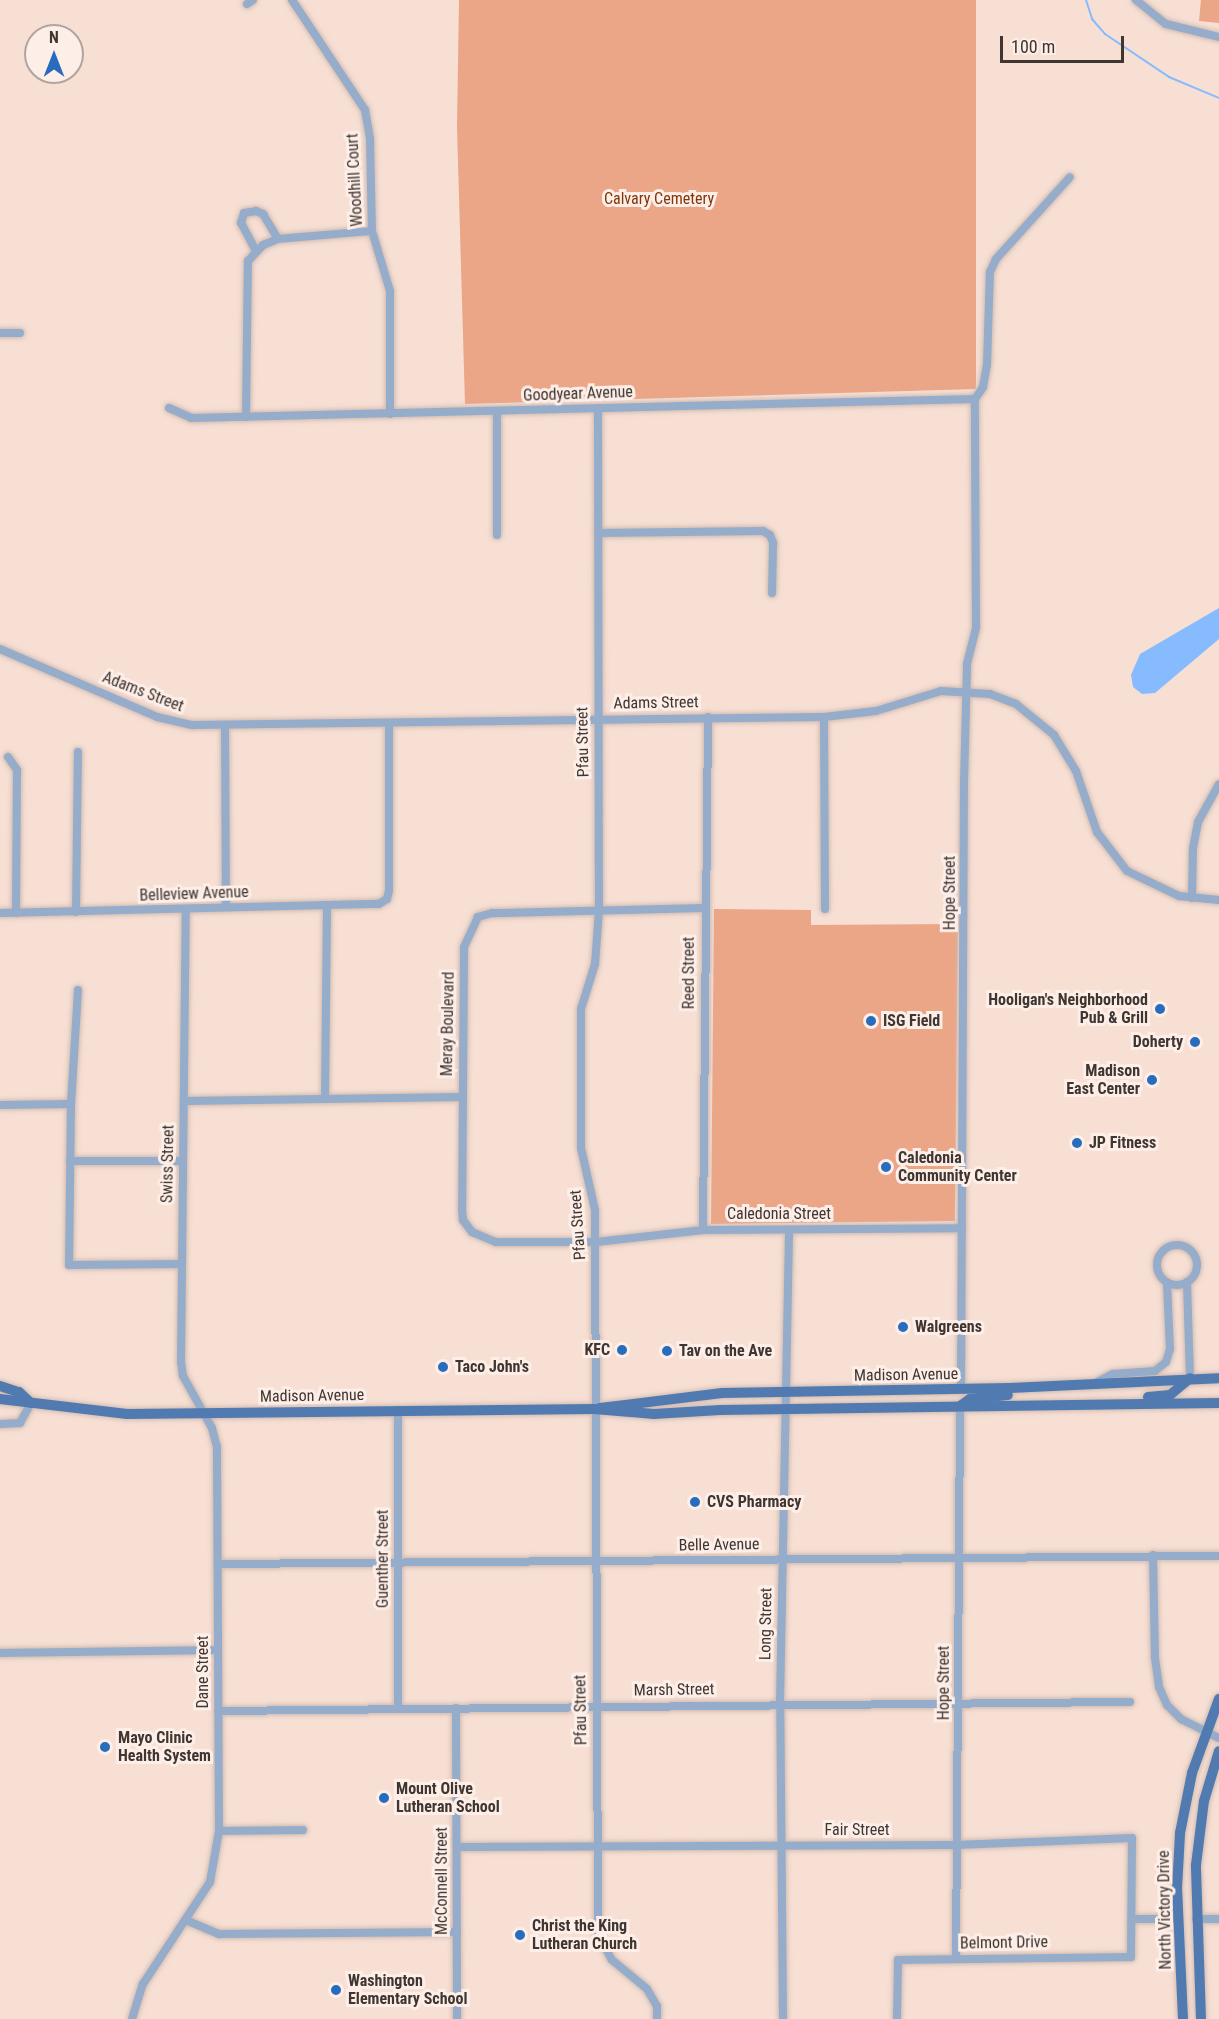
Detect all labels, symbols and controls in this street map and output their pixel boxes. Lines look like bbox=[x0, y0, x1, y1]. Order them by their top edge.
north arrow bbox=[24, 24, 84, 84]
scale bar bbox=[1003, 24, 1128, 62]
text: N bbox=[49, 28, 59, 47]
text: 100 m bbox=[1011, 36, 1055, 57]
street label: Woodhill Court bbox=[343, 133, 367, 227]
park label: Calvary Cemetery bbox=[604, 189, 714, 209]
street label: Goodyear Avenue bbox=[523, 382, 633, 406]
street label: Adams Street bbox=[100, 668, 186, 716]
street label: Adams Street bbox=[613, 693, 699, 713]
street label: Pfau Street bbox=[573, 707, 593, 777]
street label: Hope Street bbox=[940, 856, 960, 930]
street label: Belleview Avenue bbox=[139, 883, 249, 905]
street label: Reed Street bbox=[679, 937, 699, 1009]
street label: Meray Boulevard bbox=[437, 972, 459, 1076]
place label: Hooligan's Neighborhood Pub & Grill bbox=[988, 990, 1148, 1028]
marker: Hooligan's Neighborhood Pub & Grill bbox=[1153, 1002, 1167, 1016]
place label: ISG Field bbox=[883, 1011, 940, 1031]
marker: ISG Field bbox=[864, 1014, 878, 1028]
place label: Doherty bbox=[1133, 1032, 1183, 1052]
marker: Doherty bbox=[1188, 1035, 1202, 1049]
place label: Madison East Center bbox=[1066, 1061, 1140, 1099]
marker: Madison East Center bbox=[1145, 1073, 1159, 1087]
street label: Swiss Street bbox=[158, 1125, 178, 1203]
place label: JP Fitness bbox=[1089, 1133, 1156, 1153]
marker: JP Fitness bbox=[1070, 1136, 1084, 1150]
place label: Caledonia Community Center bbox=[898, 1148, 1017, 1186]
marker: Caledonia Community Center bbox=[879, 1160, 893, 1174]
street label: Pfau Street bbox=[566, 1189, 590, 1261]
street label: Caledonia Street bbox=[727, 1204, 831, 1224]
place label: Walgreens bbox=[915, 1317, 982, 1337]
marker: Walgreens bbox=[896, 1320, 910, 1334]
place label: KFC bbox=[584, 1340, 610, 1360]
place label: Tav on the Ave bbox=[679, 1341, 772, 1361]
marker: KFC bbox=[615, 1343, 629, 1357]
marker: Tav on the Ave bbox=[660, 1344, 674, 1358]
place label: Taco John's bbox=[455, 1357, 529, 1377]
marker: Taco John's bbox=[436, 1360, 450, 1374]
street label: Madison Avenue bbox=[854, 1364, 958, 1386]
street label: Madison Avenue bbox=[260, 1385, 364, 1407]
place label: CVS Pharmacy bbox=[707, 1492, 801, 1512]
marker: CVS Pharmacy bbox=[688, 1495, 702, 1509]
street label: Guenther Street bbox=[373, 1510, 393, 1608]
street label: Belle Avenue bbox=[678, 1535, 760, 1555]
street label: Long Street bbox=[756, 1588, 776, 1660]
street label: Dane Street bbox=[193, 1635, 213, 1709]
street label: Hope Street bbox=[934, 1646, 954, 1720]
street label: Pfau Street bbox=[571, 1675, 591, 1745]
street label: Marsh Street bbox=[633, 1680, 715, 1700]
place label: Mayo Clinic Health System bbox=[118, 1728, 211, 1766]
marker: Mayo Clinic Health System bbox=[96, 1738, 114, 1756]
place label: Mount Olive Lutheran School bbox=[396, 1779, 500, 1817]
marker: Mount Olive Lutheran School bbox=[377, 1791, 391, 1805]
street label: Fair Street bbox=[825, 1820, 889, 1840]
street label: McConnell Street bbox=[432, 1827, 452, 1935]
street label: North Victory Drive bbox=[1154, 1850, 1176, 1970]
place label: Christ the King Lutheran Church bbox=[532, 1916, 637, 1954]
marker: Christ the King Lutheran Church bbox=[513, 1928, 527, 1942]
street label: Belmont Drive bbox=[960, 1933, 1048, 1953]
place label: Washington Elementary School bbox=[348, 1971, 467, 2009]
marker: Washington Elementary School bbox=[329, 1983, 343, 1997]

